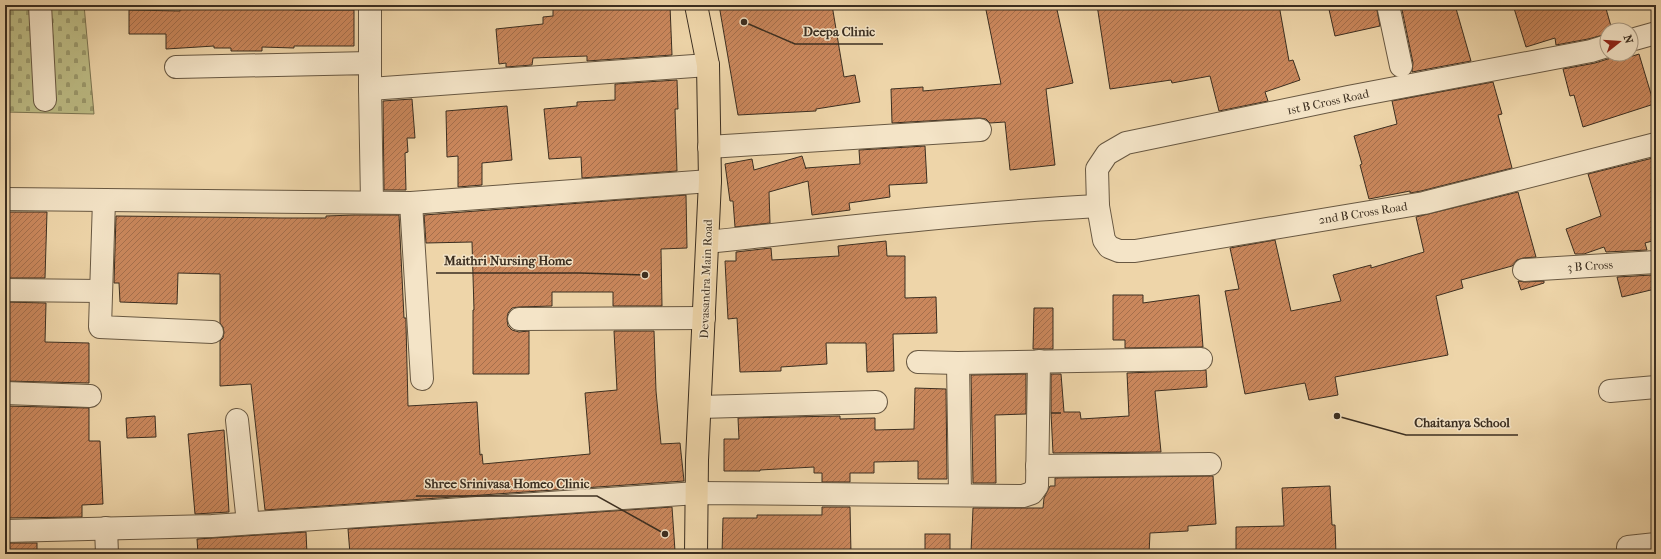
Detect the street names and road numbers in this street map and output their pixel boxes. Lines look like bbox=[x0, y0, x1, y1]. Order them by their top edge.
street label: 1st B Cross Road bbox=[1286, 86, 1371, 118]
street label: 2nd B Cross Road bbox=[1318, 199, 1409, 227]
street label: Devasandra Main Road bbox=[697, 219, 715, 339]
street label: 3 B Cross bbox=[1567, 257, 1614, 275]

